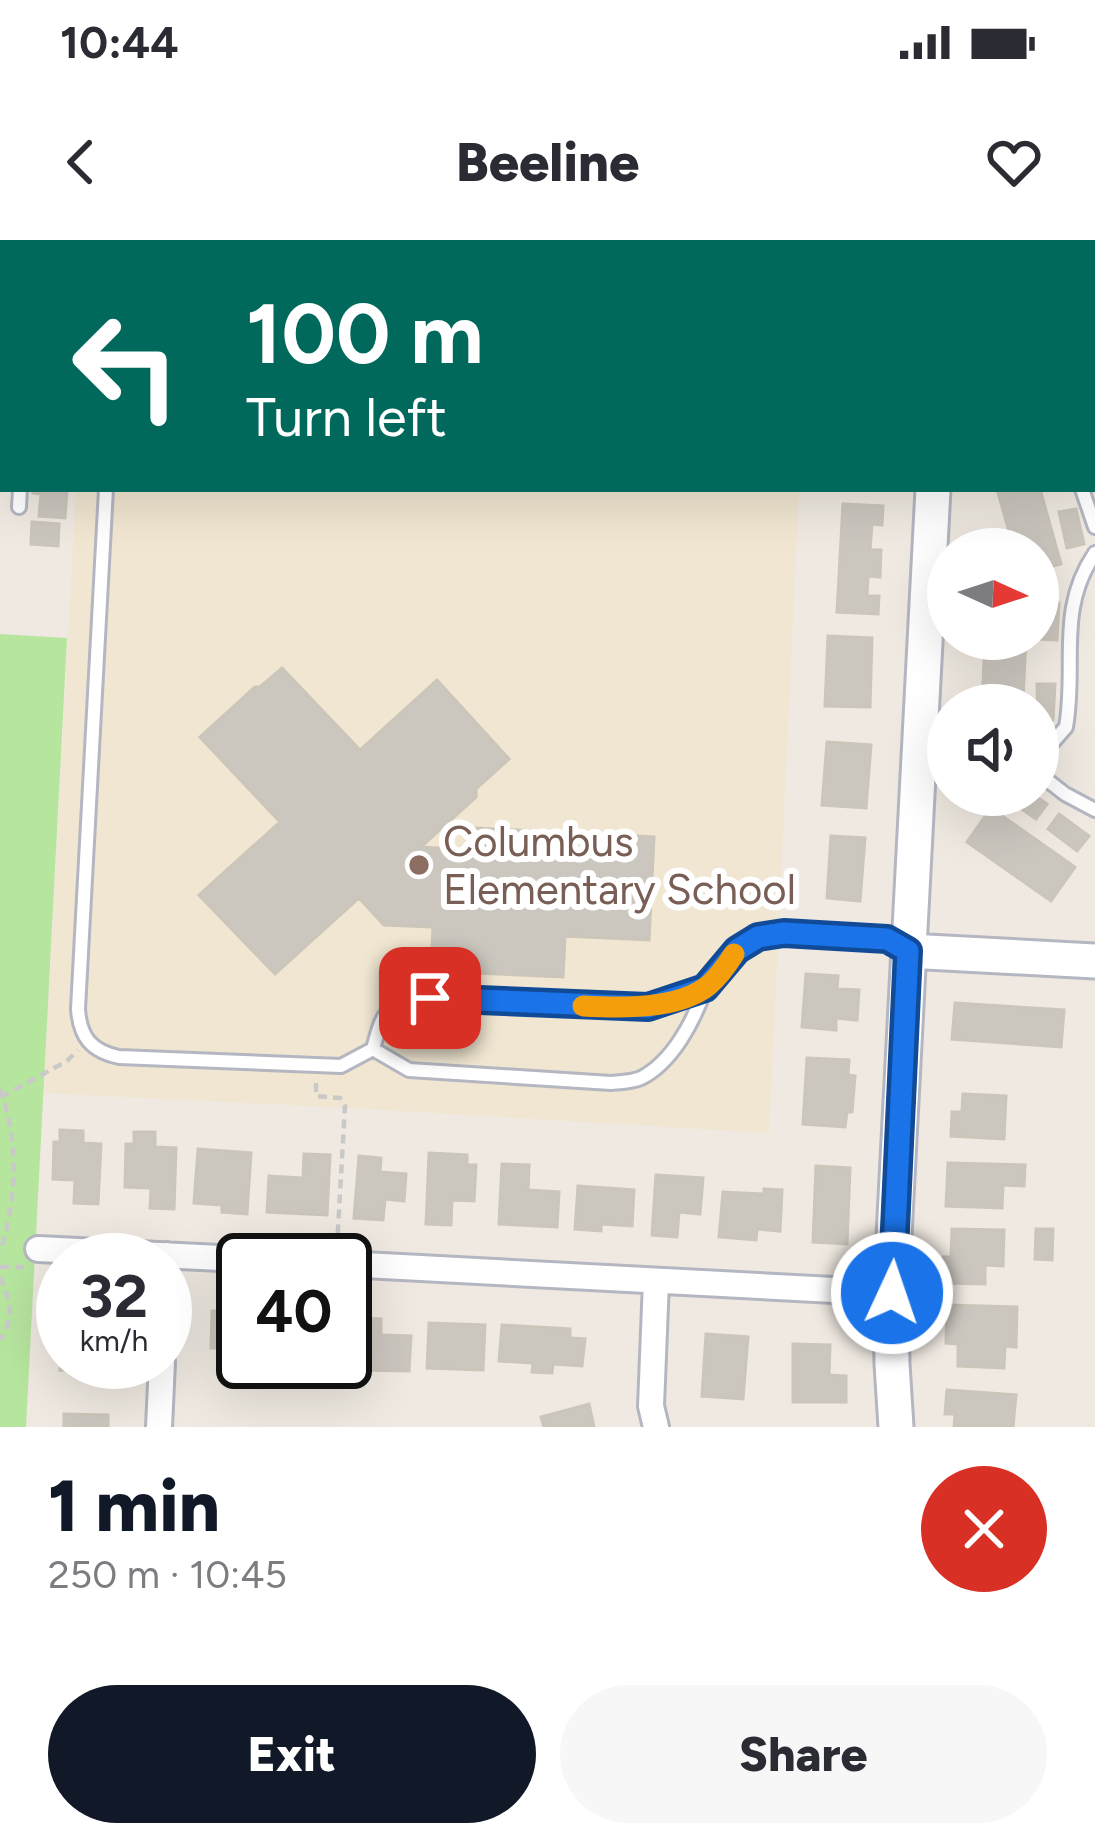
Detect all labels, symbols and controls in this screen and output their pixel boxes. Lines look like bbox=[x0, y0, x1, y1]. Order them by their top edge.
text: 10:44 bbox=[60, 15, 179, 69]
icon: back bbox=[48, 129, 114, 195]
icon: heart bbox=[981, 129, 1047, 195]
text: Beeline bbox=[456, 130, 639, 195]
text: 100 m bbox=[246, 283, 484, 384]
icon: left bbox=[48, 288, 204, 444]
text: Turn left bbox=[246, 385, 447, 450]
north arrow bbox=[927, 528, 1059, 660]
map controls bbox=[927, 528, 1059, 816]
button: sound bbox=[927, 684, 1059, 816]
place label: Columbus Elementary School bbox=[443, 816, 796, 915]
marker: Columbus Elementary School bbox=[406, 852, 432, 878]
pin bbox=[379, 947, 481, 1049]
icon: arrive bbox=[397, 965, 463, 1031]
position arrow bbox=[829, 1230, 955, 1356]
speed limit sign: 40 bbox=[216, 1233, 372, 1389]
text: 32 bbox=[80, 1260, 148, 1332]
text: km/h bbox=[80, 1322, 148, 1359]
text: 1 min bbox=[48, 1463, 220, 1549]
button: close bbox=[921, 1466, 1047, 1592]
text: 250 m · 10:45 bbox=[48, 1551, 287, 1598]
button: Exit bbox=[48, 1685, 536, 1823]
button: Share bbox=[560, 1685, 1047, 1823]

